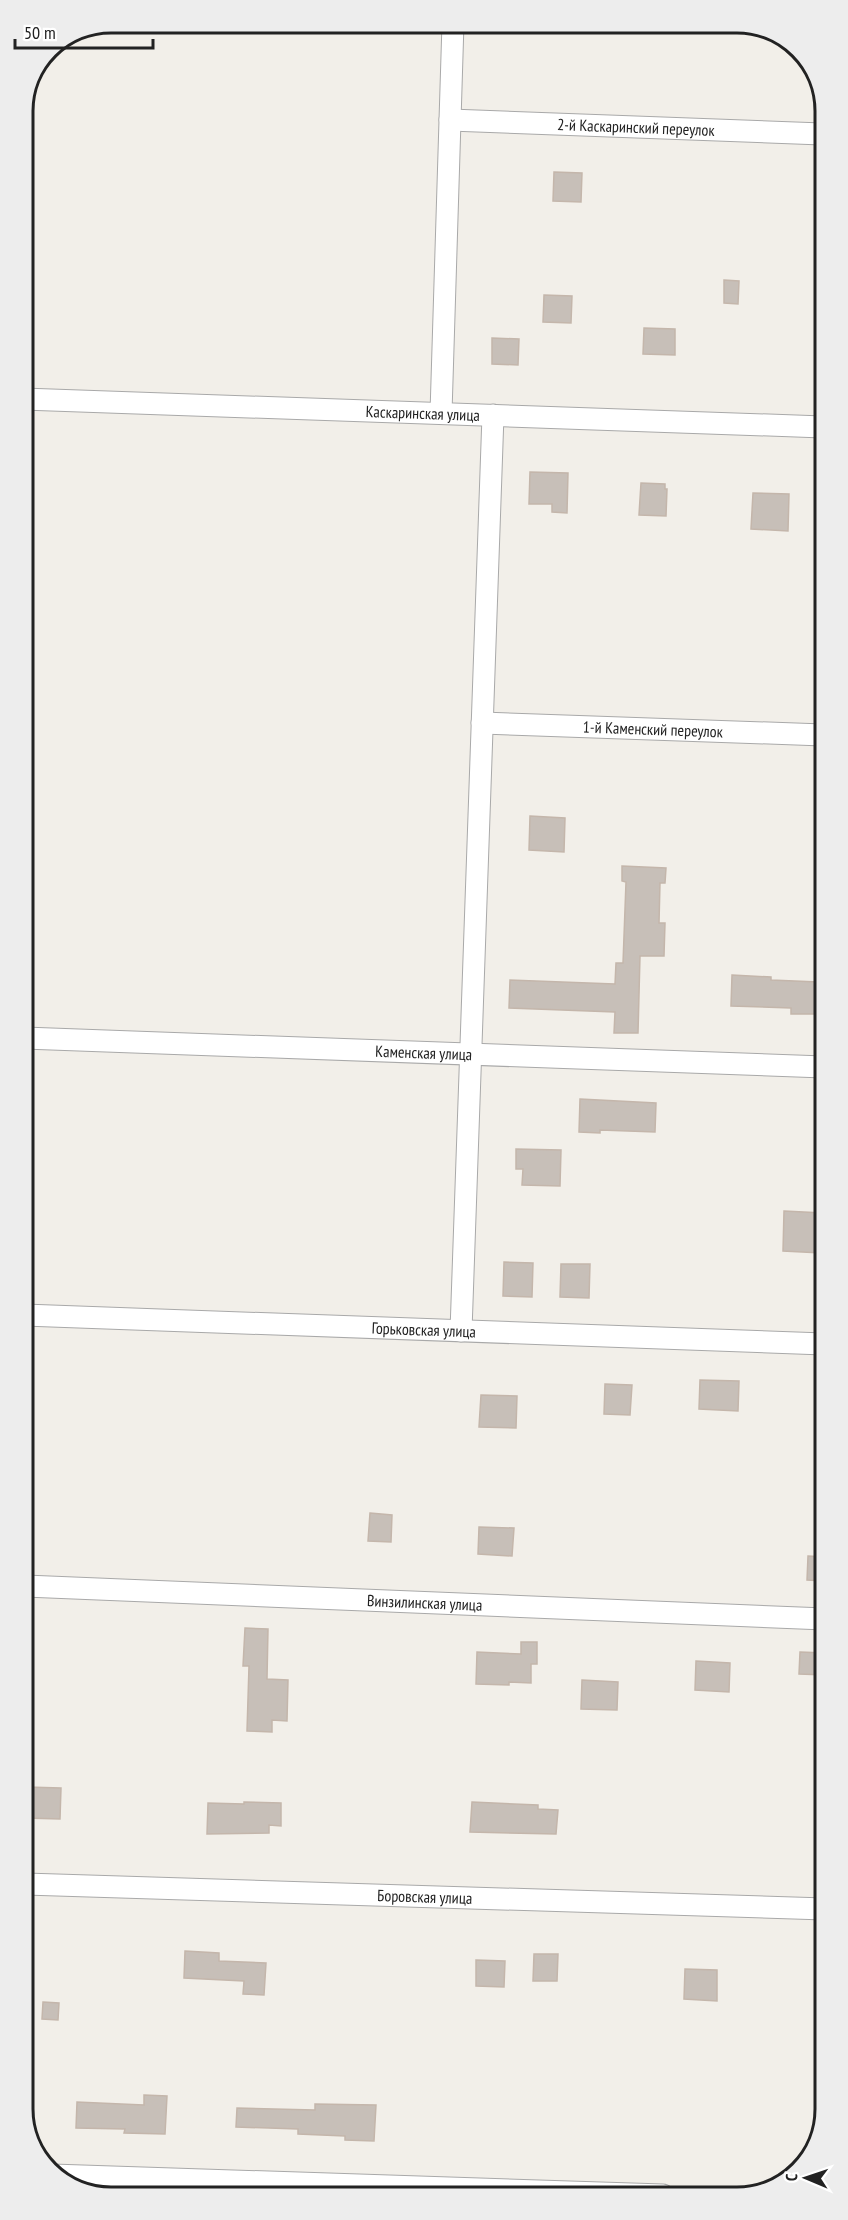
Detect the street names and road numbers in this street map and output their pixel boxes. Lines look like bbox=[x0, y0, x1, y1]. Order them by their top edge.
street label: 2-й Каскаринский переулок bbox=[557, 114, 716, 140]
street label: Каскаринская улица bbox=[365, 401, 480, 425]
street label: 1-й Каменский переулок bbox=[582, 717, 724, 742]
street label: Каменская улица bbox=[375, 1041, 473, 1064]
street label: Горьковская улица bbox=[371, 1318, 476, 1341]
street label: Винзилинская улица bbox=[367, 1590, 483, 1615]
street label: Боровская улица bbox=[377, 1885, 473, 1908]

